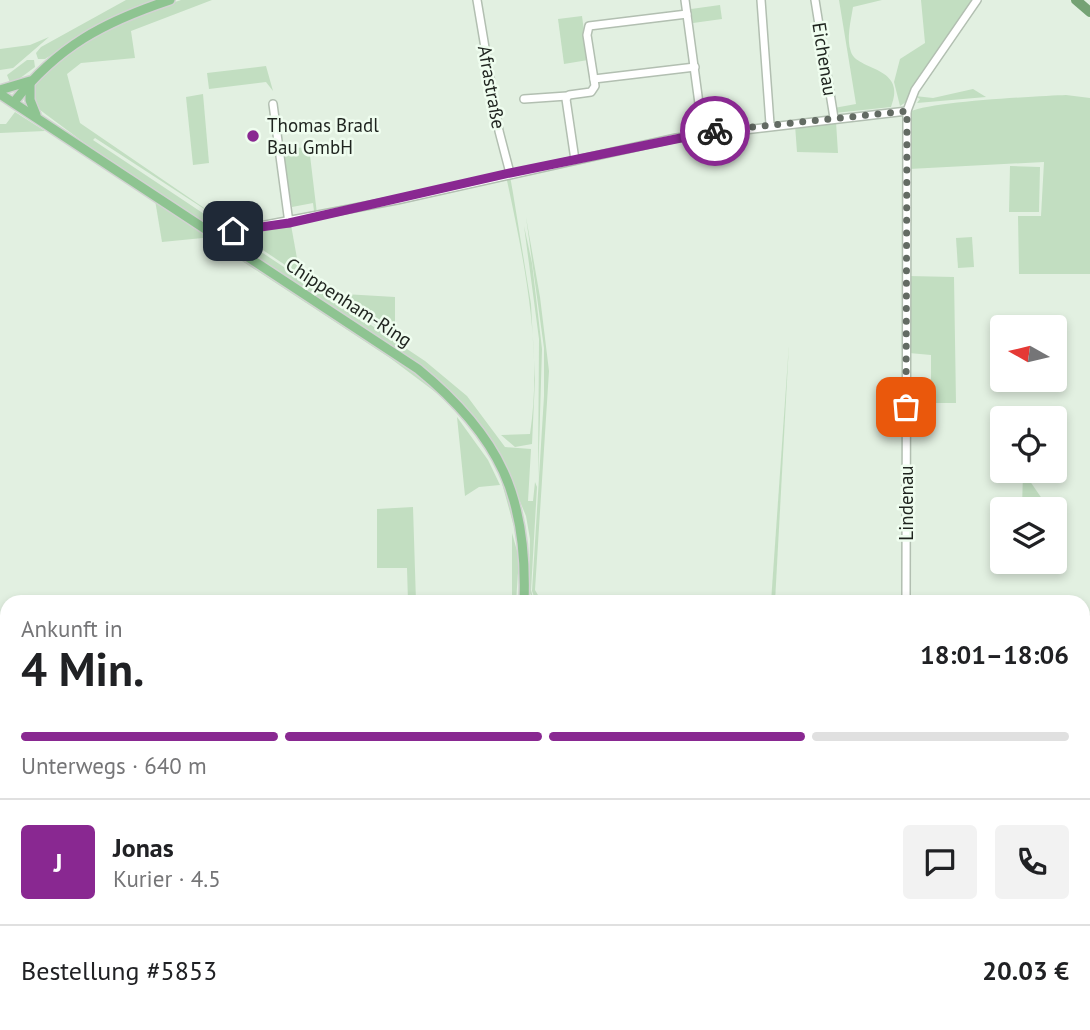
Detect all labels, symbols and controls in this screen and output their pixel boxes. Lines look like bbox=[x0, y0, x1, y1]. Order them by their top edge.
street label: Eichenau bbox=[807, 21, 843, 97]
street label: Afrastraße bbox=[473, 43, 511, 131]
courier bbox=[680, 96, 750, 166]
icon: bike bbox=[696, 112, 734, 150]
place label: Thomas Bradl Bau GmbH bbox=[267, 113, 379, 159]
marker: Thomas Bradl Bau GmbH bbox=[245, 128, 261, 144]
pin bbox=[203, 201, 263, 261]
icon: home bbox=[214, 212, 252, 250]
street label: Chippenham-Ring bbox=[281, 252, 417, 352]
north arrow bbox=[990, 315, 1068, 392]
map controls bbox=[990, 315, 1067, 574]
pin bbox=[876, 377, 936, 437]
icon: bag bbox=[887, 388, 925, 426]
button: locate bbox=[990, 406, 1067, 483]
street label: Lindenau bbox=[894, 465, 918, 541]
button: layers bbox=[990, 497, 1067, 574]
text: Ankunft in bbox=[21, 614, 123, 643]
text: 18:01–18:06 bbox=[920, 638, 1069, 671]
text: 4 Min. bbox=[21, 639, 144, 699]
text: Unterwegs · 640 m bbox=[21, 751, 207, 780]
button: chat bbox=[903, 825, 977, 899]
button: phone bbox=[995, 825, 1069, 899]
text: Jonas bbox=[113, 831, 174, 864]
text: J bbox=[54, 846, 62, 879]
text: Kurier · 4.5 bbox=[113, 864, 221, 893]
text: Bestellung #5853 bbox=[21, 954, 217, 987]
text: 20.03 € bbox=[982, 954, 1069, 987]

